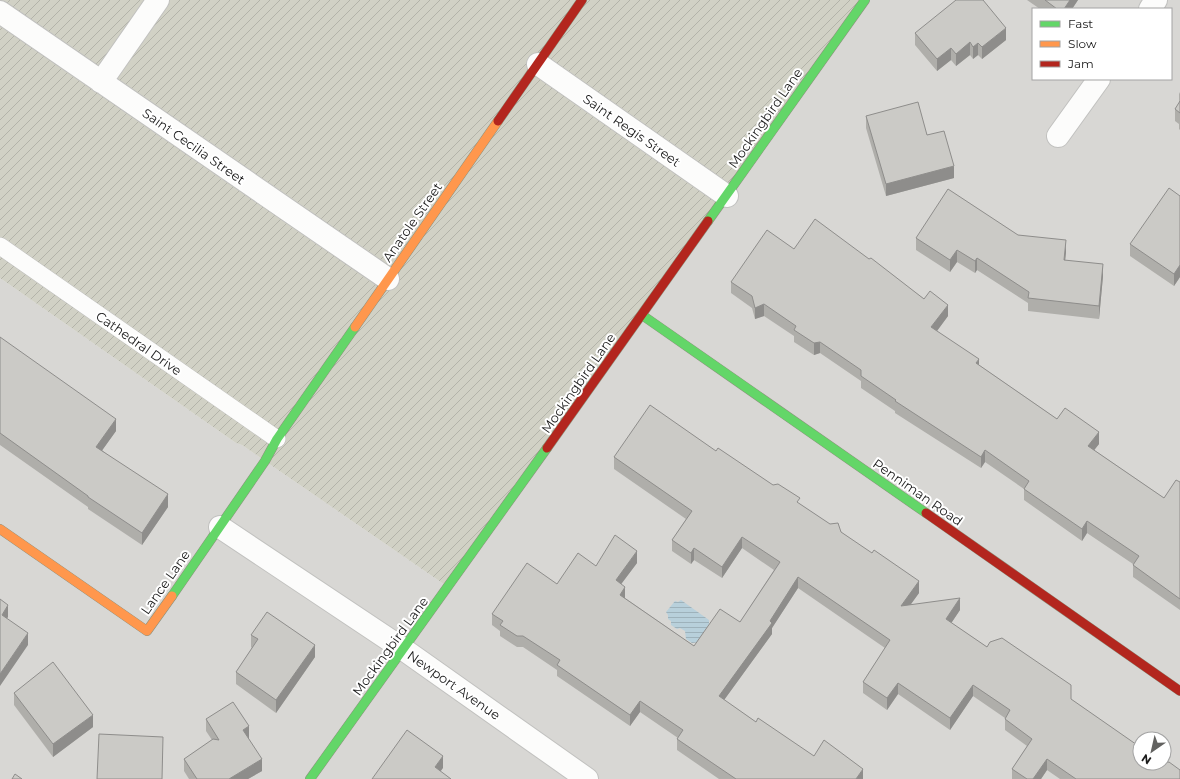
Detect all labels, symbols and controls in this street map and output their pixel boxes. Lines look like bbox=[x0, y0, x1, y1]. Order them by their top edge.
legend bbox=[1032, 8, 1172, 80]
text: Fast bbox=[1068, 16, 1093, 31]
text: Slow bbox=[1068, 36, 1097, 51]
text: Jam bbox=[1067, 56, 1094, 71]
street label: Mockingbird Lane bbox=[725, 65, 806, 171]
street label: Saint Regis Street bbox=[580, 90, 684, 170]
street label: Saint Cecilia Street bbox=[140, 105, 248, 187]
street label: Anatole Street bbox=[379, 179, 445, 265]
street label: Cathedral Drive bbox=[93, 308, 185, 379]
street label: Mockingbird Lane bbox=[538, 330, 619, 436]
street label: Penniman Road bbox=[870, 455, 966, 529]
street label: Lance Lane bbox=[137, 547, 193, 617]
street label: Mockingbird Lane bbox=[349, 593, 431, 699]
street label: Newport Avenue bbox=[404, 647, 504, 723]
north arrow bbox=[1132, 731, 1172, 771]
text: N bbox=[1139, 751, 1154, 768]

